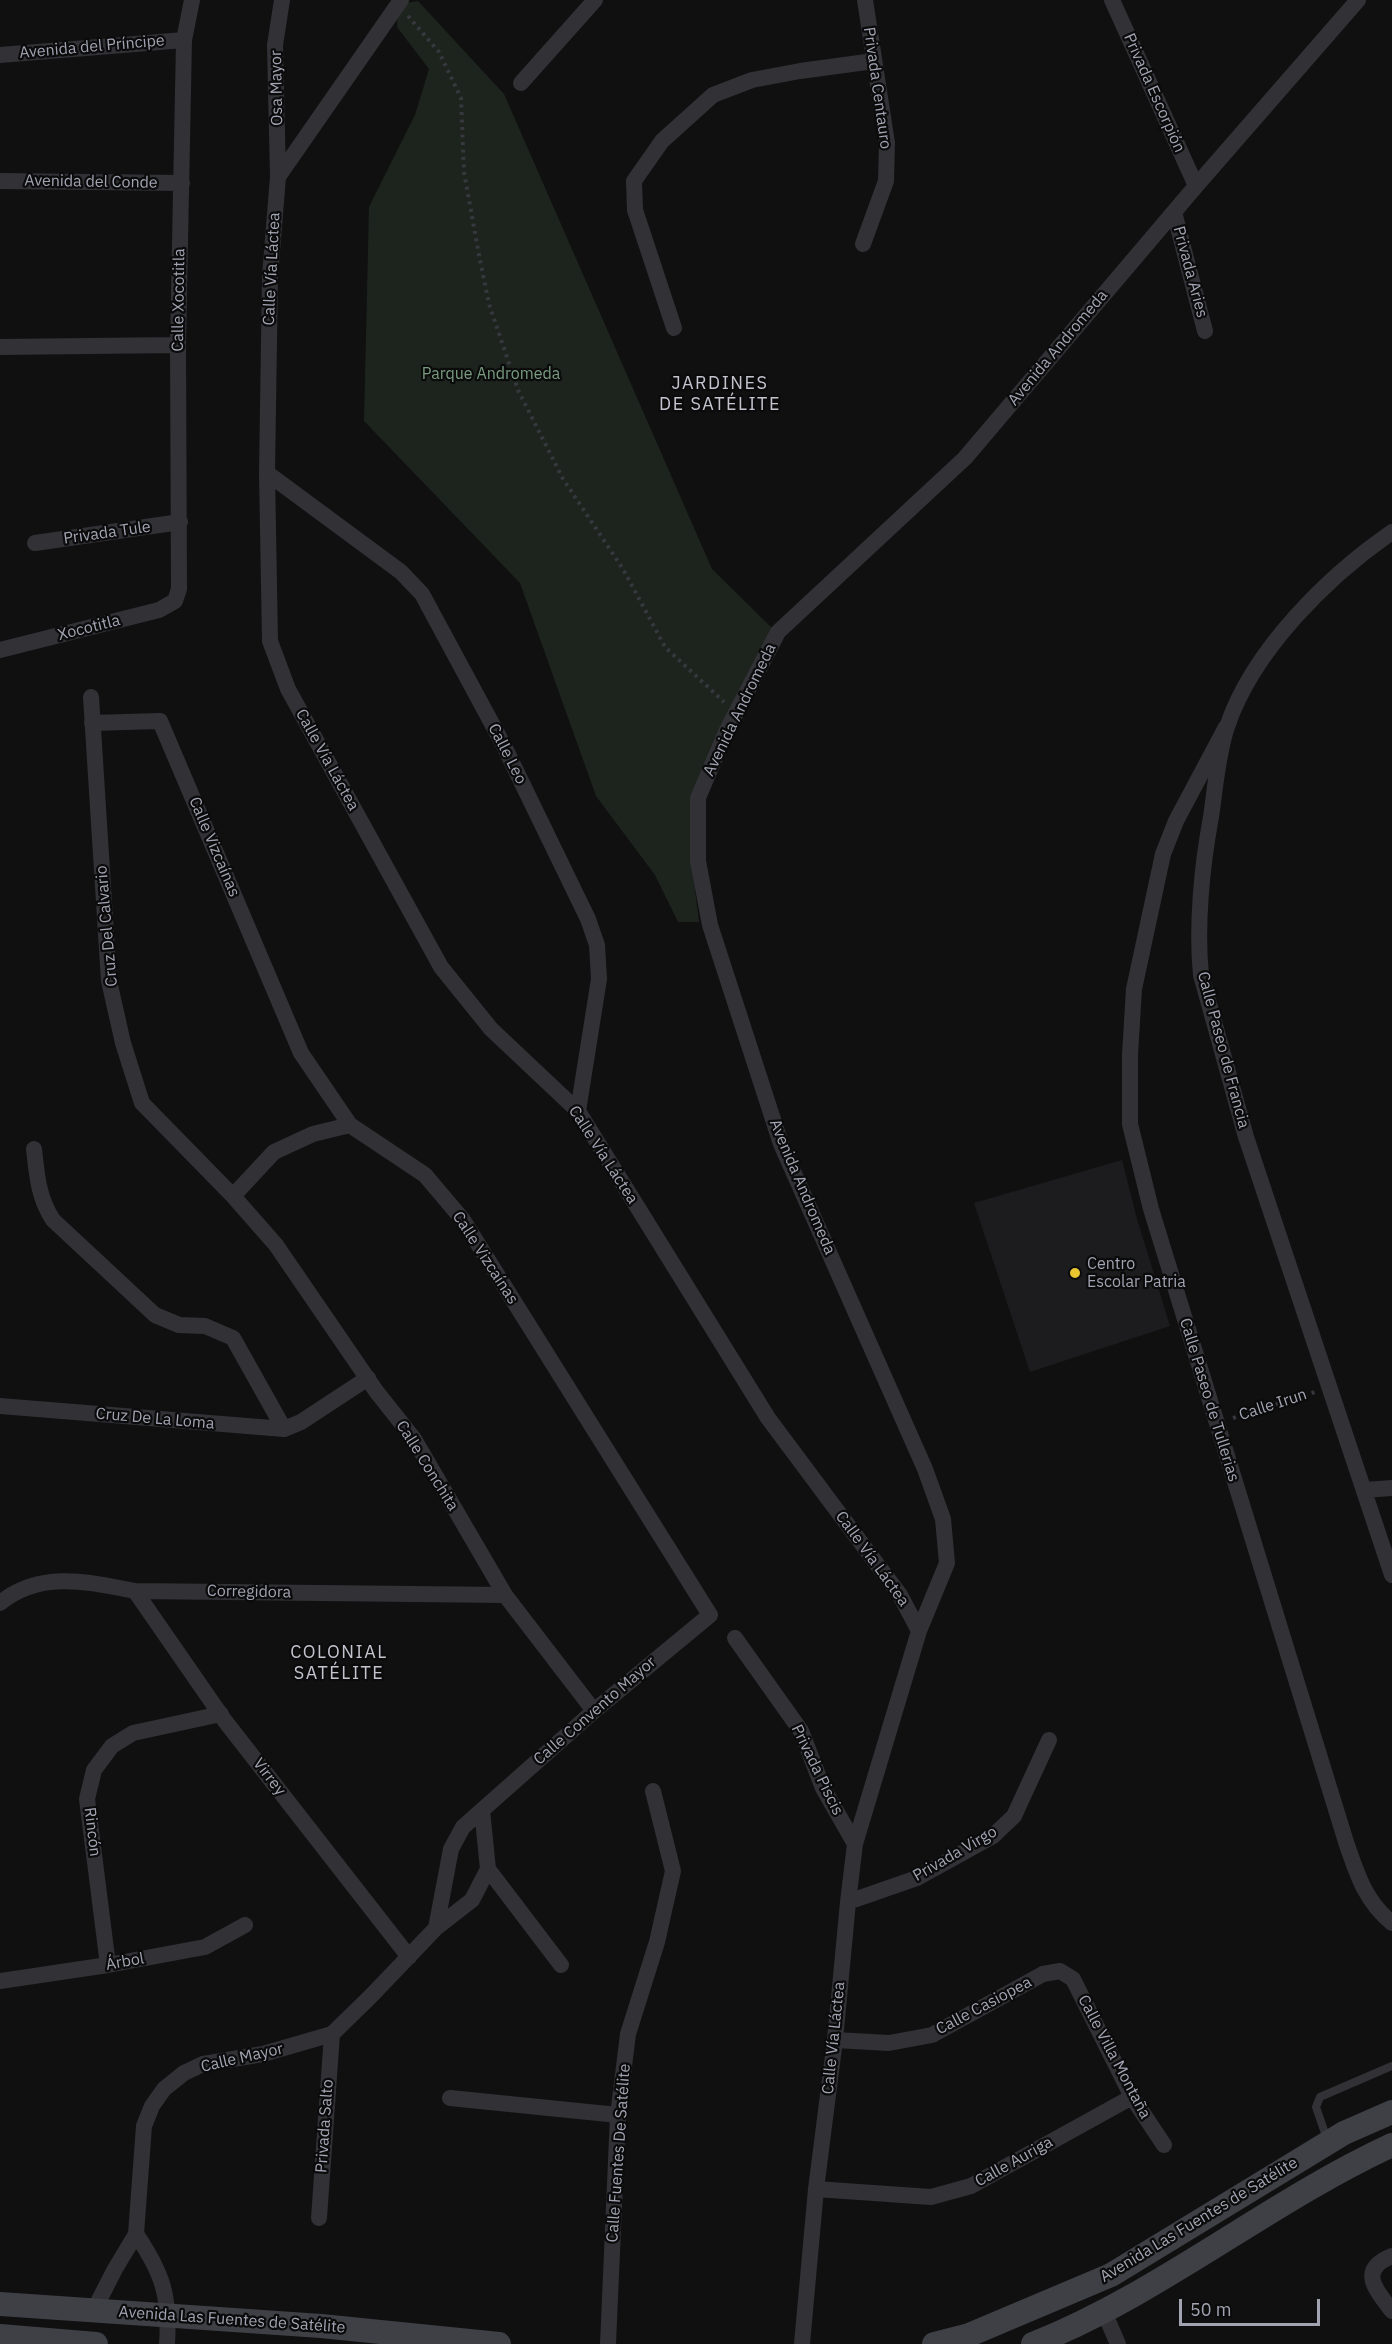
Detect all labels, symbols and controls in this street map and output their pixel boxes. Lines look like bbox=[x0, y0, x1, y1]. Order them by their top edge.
street label: Privada Centauro bbox=[859, 26, 895, 150]
street label: Privada Escorpión bbox=[1119, 30, 1189, 156]
street label: Avenida del Príncipe bbox=[18, 31, 166, 63]
street label: Osa Mayor bbox=[267, 50, 287, 126]
street label: Avenida del Conde bbox=[24, 171, 158, 193]
street label: Calle Vía Láctea bbox=[259, 212, 285, 326]
street label: Privada Aries bbox=[1169, 224, 1211, 320]
street label: Calle Xocotitla bbox=[169, 248, 189, 352]
street label: Avenida Andromeda bbox=[1004, 286, 1112, 410]
park label: Parque Andromeda bbox=[422, 364, 560, 384]
district label: JARDINES DE SATÉLITE bbox=[659, 373, 781, 416]
street label: Privada Tule bbox=[62, 517, 152, 549]
street label: Xocotitla bbox=[56, 611, 122, 645]
street label: Avenida Andromeda bbox=[700, 641, 780, 779]
street label: Calle Vía Láctea bbox=[291, 706, 363, 814]
street label: Calle Leo bbox=[484, 721, 530, 787]
street label: Calle Vizcaínas bbox=[184, 794, 244, 900]
street label: Cruz Del Calvario bbox=[92, 865, 122, 987]
street label: Calle Paseo de Francia bbox=[1193, 969, 1253, 1131]
street label: Calle Vía Láctea bbox=[564, 1102, 642, 1208]
street label: Avenida Andromeda bbox=[765, 1116, 839, 1258]
street label: Calle Vizcaínas bbox=[448, 1208, 522, 1308]
place label: Centro Escolar Patria bbox=[1087, 1254, 1186, 1292]
marker: Centro Escolar Patria bbox=[1068, 1266, 1082, 1280]
street label: Calle Paseo de Tullerias bbox=[1175, 1316, 1243, 1484]
street label: Calle Irun bbox=[1237, 1385, 1309, 1425]
street label: Cruz De La Loma bbox=[95, 1404, 215, 1434]
street label: Calle Conchita bbox=[392, 1417, 462, 1515]
street label: Calle Vía Láctea bbox=[831, 1508, 913, 1610]
street label: Corregidora bbox=[207, 1582, 291, 1602]
district label: COLONIAL SATÉLITE bbox=[290, 1642, 388, 1684]
street label: Calle Convento Mayor bbox=[530, 1653, 660, 1769]
street label: Privada Piscis bbox=[787, 1721, 847, 1819]
street label: Virrey bbox=[248, 1755, 290, 1799]
street label: Rincón bbox=[79, 1806, 105, 1858]
street label: Privada Virgo bbox=[910, 1822, 1000, 1886]
street label: Árbol bbox=[104, 1949, 146, 1975]
street label: Calle Casiopea bbox=[933, 1973, 1035, 2039]
street label: Calle Vía Láctea bbox=[819, 1981, 849, 2095]
street label: Calle Villa Montaña bbox=[1073, 1992, 1155, 2122]
street label: Calle Mayor bbox=[199, 2039, 285, 2077]
street label: Calle Fuentes De Satélite bbox=[603, 2063, 635, 2243]
street label: Privada Salto bbox=[312, 2078, 338, 2174]
street label: Calle Auriga bbox=[972, 2133, 1056, 2191]
street label: Avenida Las Fuentes de Satélite bbox=[1097, 2153, 1301, 2287]
scale bar bbox=[1182, 2287, 1323, 2325]
text: 50 m bbox=[1190, 2298, 1232, 2321]
street label: Avenida Las Fuentes de Satélite bbox=[118, 2302, 346, 2338]

